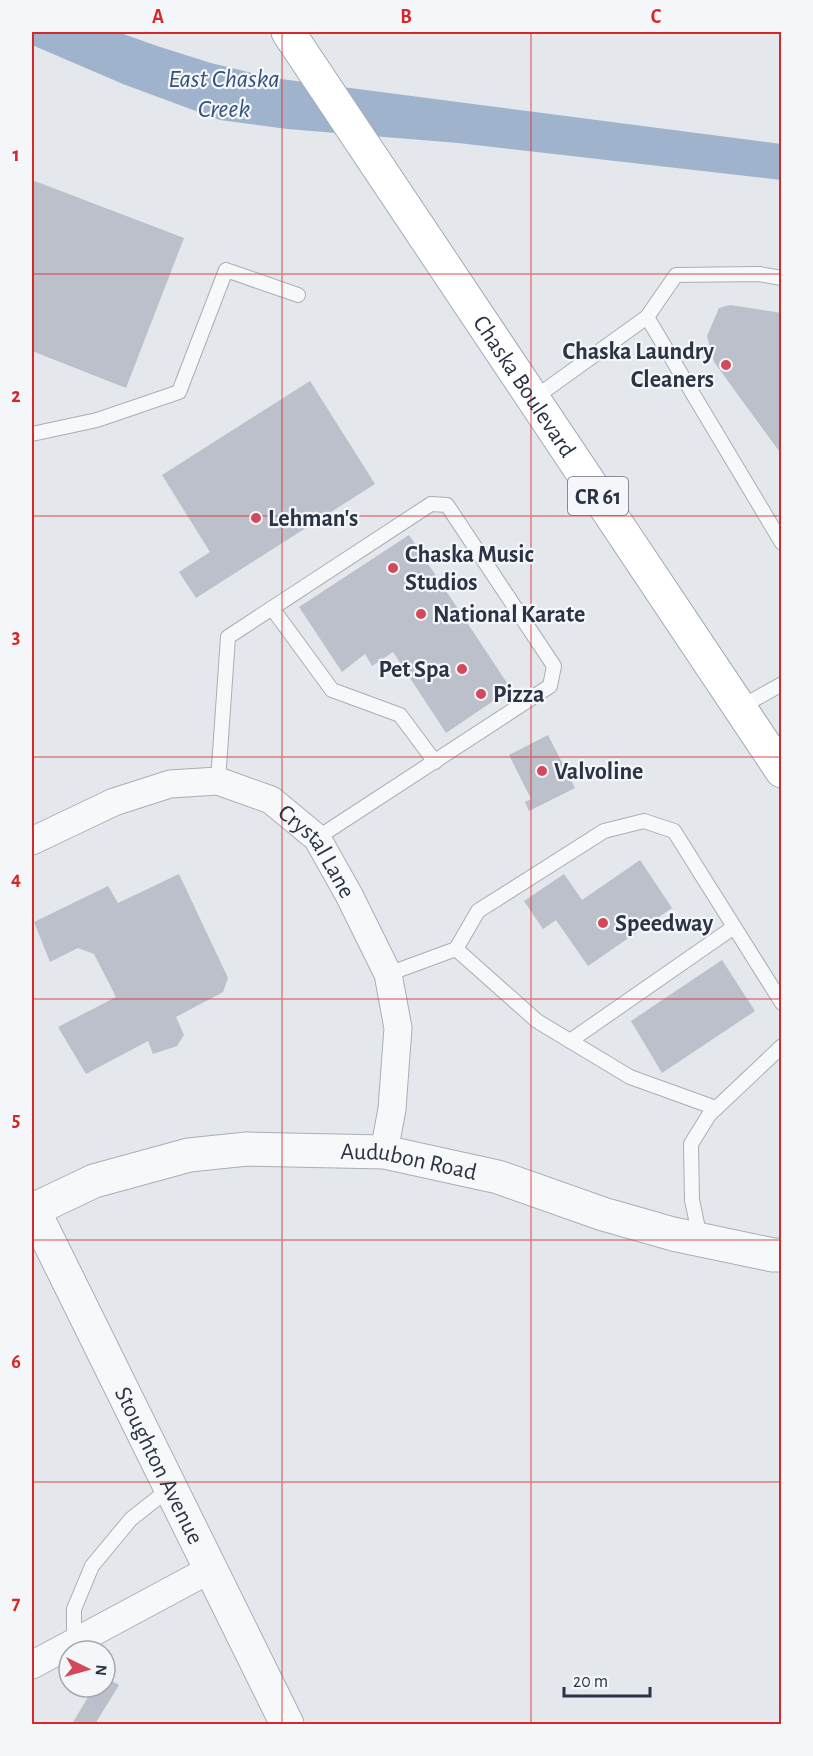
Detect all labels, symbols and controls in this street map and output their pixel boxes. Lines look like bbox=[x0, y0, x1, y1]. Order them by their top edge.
text: A bbox=[152, 7, 164, 27]
text: B bbox=[400, 7, 412, 27]
text: C bbox=[651, 7, 662, 27]
water label: East Chaska Creek bbox=[168, 66, 280, 122]
text: 1 bbox=[12, 145, 20, 165]
street label: Chaska Boulevard bbox=[468, 311, 580, 462]
place label: Chaska Laundry Cleaners bbox=[562, 340, 714, 392]
marker: Chaska Laundry Cleaners bbox=[719, 358, 733, 372]
text: 2 bbox=[11, 386, 21, 406]
road number: CR 61 bbox=[568, 477, 628, 515]
place label: Lehman's bbox=[268, 507, 358, 531]
marker: Lehman's bbox=[249, 511, 263, 525]
place label: Chaska Music Studios bbox=[405, 543, 534, 595]
marker: Chaska Music Studios bbox=[386, 561, 400, 575]
place label: National Karate bbox=[433, 603, 585, 627]
marker: National Karate bbox=[414, 607, 428, 621]
text: 3 bbox=[12, 627, 20, 647]
place label: Pet Spa bbox=[378, 658, 450, 682]
marker: Pet Spa bbox=[455, 662, 469, 676]
place label: Pizza bbox=[493, 683, 544, 707]
marker: Pizza bbox=[474, 687, 488, 701]
place label: Valvoline bbox=[554, 760, 643, 784]
marker: Valvoline bbox=[535, 764, 549, 778]
street label: Crystal Lane bbox=[273, 800, 359, 902]
text: 4 bbox=[11, 869, 21, 889]
place label: Speedway bbox=[615, 912, 713, 936]
marker: Speedway bbox=[596, 916, 610, 930]
text: 5 bbox=[12, 1110, 20, 1130]
street label: Audubon Road bbox=[340, 1140, 479, 1185]
text: 6 bbox=[11, 1352, 21, 1372]
street label: Stoughton Avenue bbox=[110, 1383, 207, 1548]
text: 7 bbox=[12, 1593, 21, 1613]
north arrow bbox=[57, 1639, 117, 1699]
scale bar bbox=[564, 1660, 650, 1698]
text: N bbox=[92, 1664, 109, 1676]
text: 20 m bbox=[573, 1673, 608, 1691]

